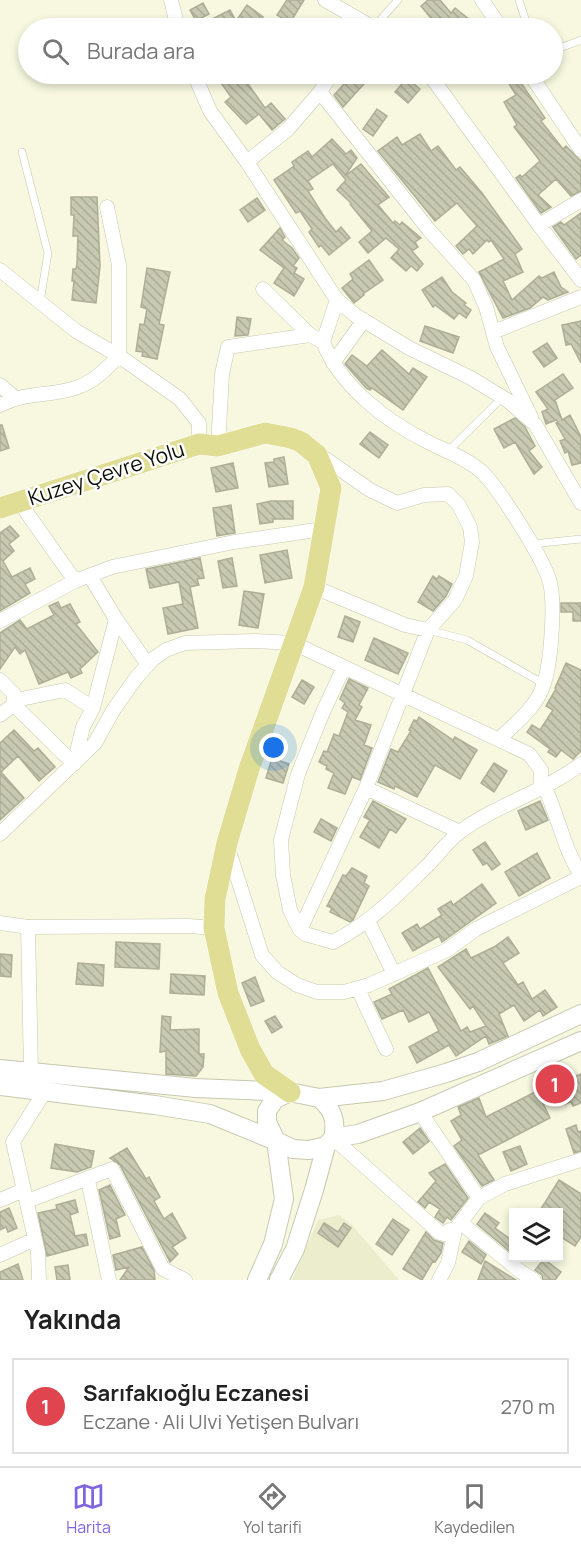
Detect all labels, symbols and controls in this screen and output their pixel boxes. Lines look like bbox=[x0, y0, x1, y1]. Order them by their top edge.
search box bbox=[18, 18, 563, 84]
icon: search bbox=[39, 35, 72, 68]
text: Burada ara bbox=[87, 36, 195, 66]
street label: Kuzey Çevre Yolu bbox=[24, 434, 188, 512]
your location bbox=[259, 733, 288, 762]
pin: 1 bbox=[536, 1062, 574, 1106]
map controls bbox=[509, 1208, 563, 1262]
button: layers bbox=[509, 1208, 563, 1262]
text: Yakında bbox=[24, 1301, 121, 1337]
text: Sarıfakıoğlu Eczanesi bbox=[83, 1378, 309, 1408]
text: 1 bbox=[41, 1393, 50, 1420]
text: 270 m bbox=[500, 1393, 555, 1420]
text: Eczane · Ali Ulvi Yetişen Bulvarı bbox=[83, 1408, 359, 1435]
tab: Harita bbox=[66, 1480, 111, 1538]
tab: Yol tarifi bbox=[243, 1480, 302, 1538]
tab: Kaydedilen bbox=[434, 1480, 515, 1538]

